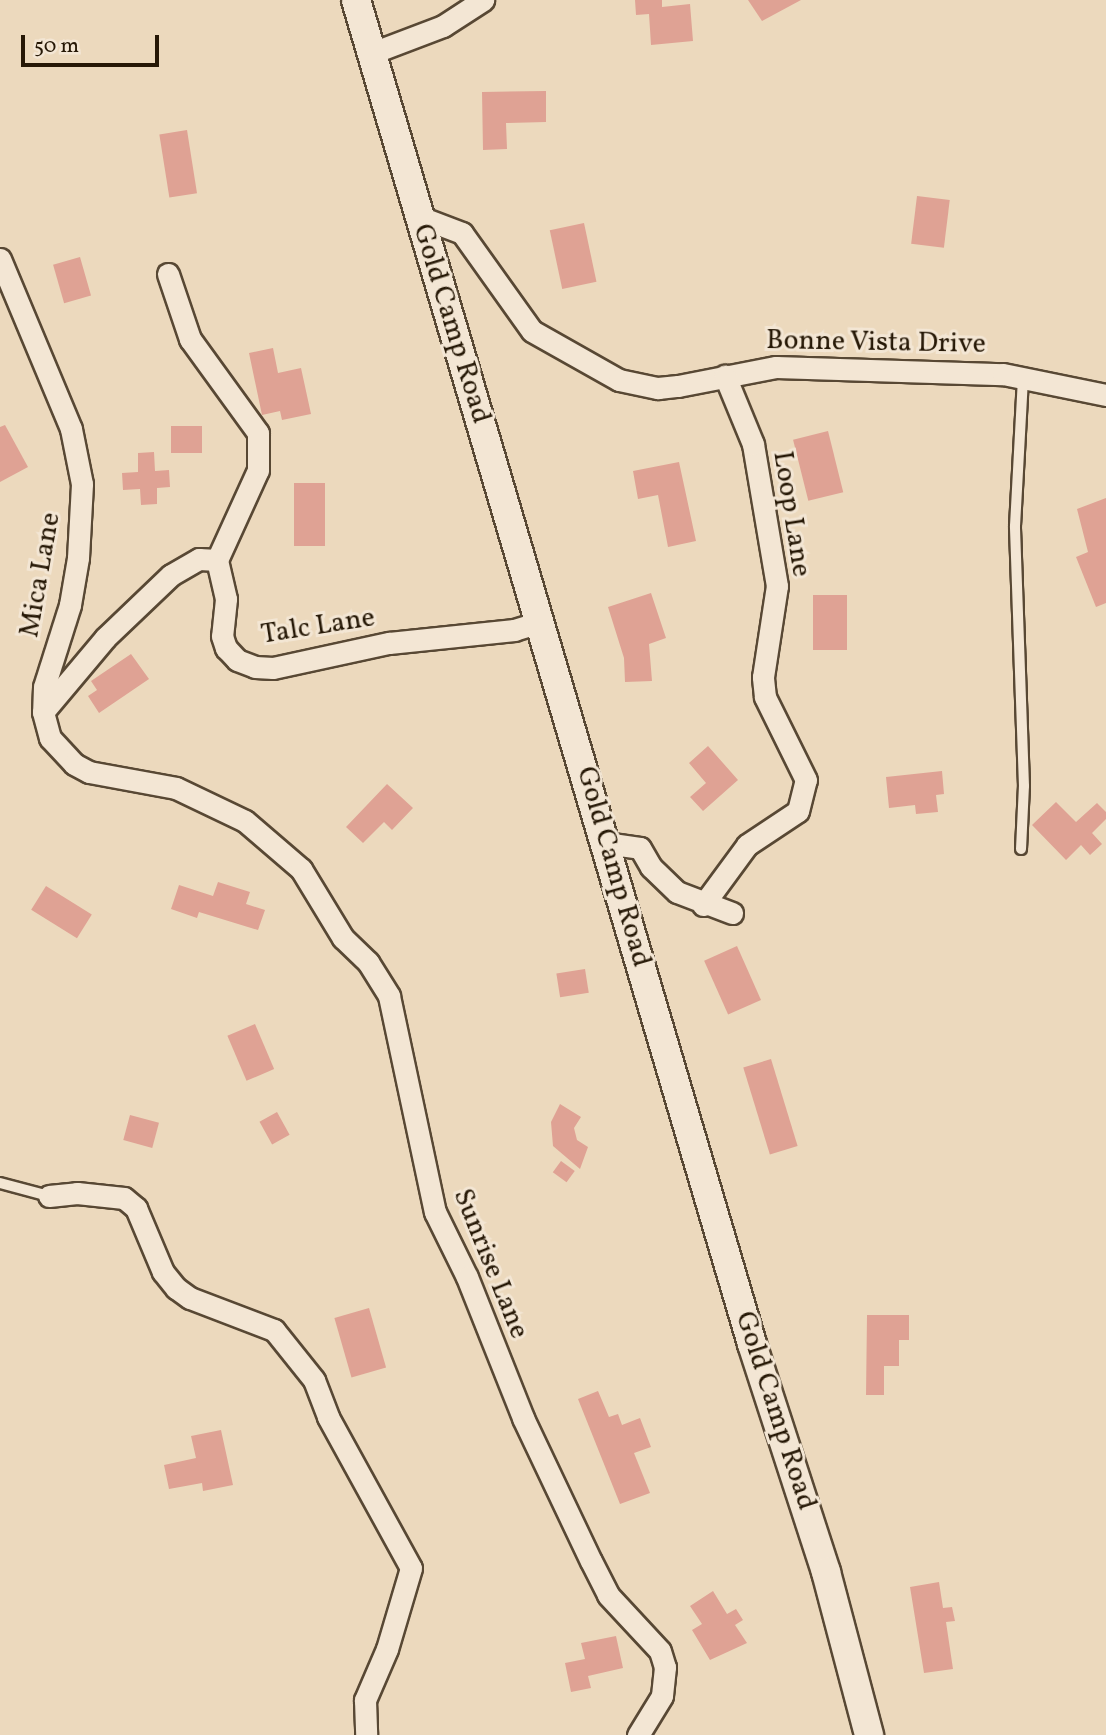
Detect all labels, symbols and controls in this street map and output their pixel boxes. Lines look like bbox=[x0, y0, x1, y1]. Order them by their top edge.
scale bar bbox=[24, 21, 163, 65]
text: 50 m bbox=[34, 32, 79, 61]
street label: Gold Camp Road bbox=[405, 220, 497, 428]
street label: Bonne Vista Drive bbox=[765, 324, 987, 362]
street label: Loop Lane bbox=[764, 449, 818, 579]
street label: Mica Lane bbox=[14, 510, 68, 640]
street label: Talc Lane bbox=[259, 601, 377, 653]
street label: Gold Camp Road bbox=[568, 763, 658, 971]
street label: Sunrise Lane bbox=[445, 1184, 535, 1344]
street label: Gold Camp Road bbox=[727, 1308, 823, 1514]

